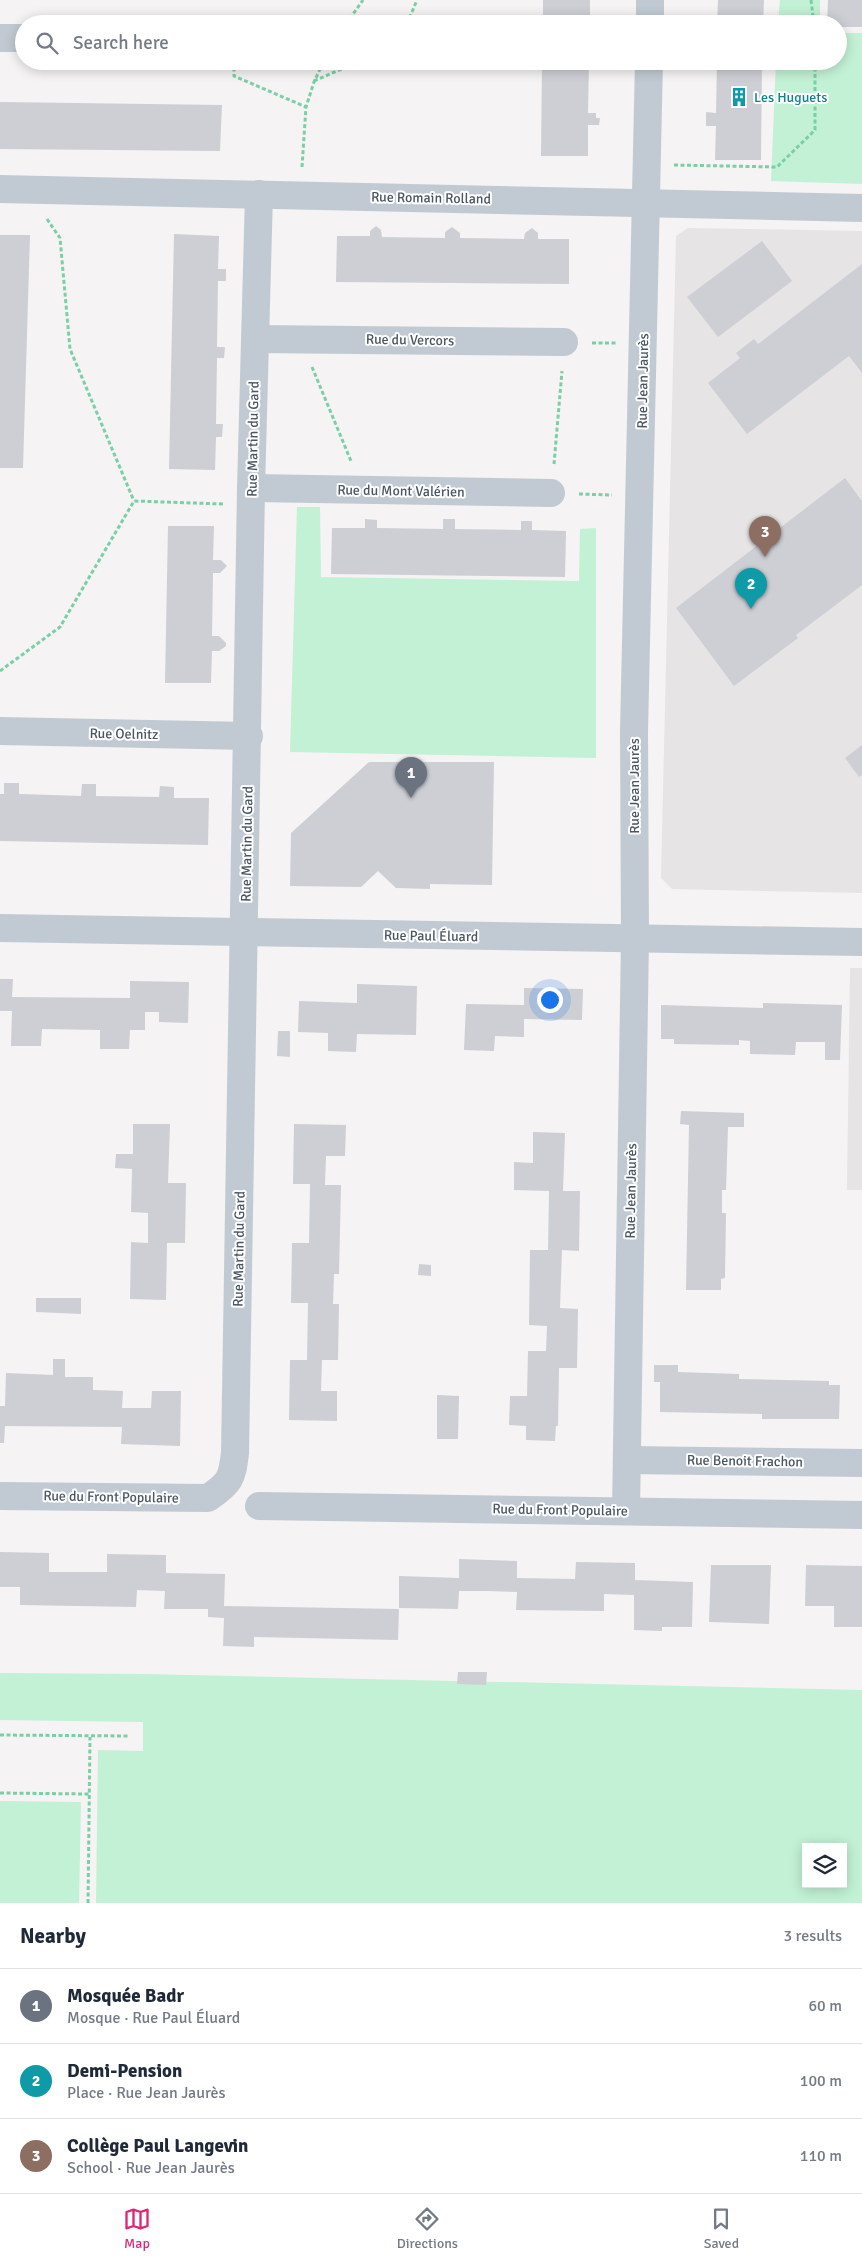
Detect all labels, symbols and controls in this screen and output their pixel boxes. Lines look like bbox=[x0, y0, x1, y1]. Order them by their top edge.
search box bbox=[15, 15, 847, 70]
icon: search bbox=[33, 29, 61, 57]
text: Search here bbox=[73, 31, 169, 55]
building icon: Les Huguets bbox=[728, 86, 750, 108]
place label: Les Huguets bbox=[754, 89, 827, 106]
street label: Rue Romain Rolland bbox=[371, 188, 491, 208]
street label: Rue du Vercors bbox=[366, 331, 454, 349]
street label: Rue Jean Jaurès bbox=[634, 333, 652, 429]
street label: Rue Martin du Gard bbox=[243, 381, 263, 497]
street label: Rue du Mont Valérien bbox=[337, 481, 465, 501]
pin: 3 bbox=[749, 516, 781, 557]
pin: 2 bbox=[735, 568, 767, 609]
street label: Rue Oelnitz bbox=[89, 725, 159, 743]
street label: Rue Jean Jaurès bbox=[626, 738, 643, 834]
pin: 1 bbox=[395, 757, 427, 798]
street label: Rue Martin du Gard bbox=[237, 786, 257, 902]
street label: Rue Paul Éluard bbox=[384, 927, 478, 945]
your location bbox=[537, 987, 563, 1013]
street label: Rue Jean Jaurès bbox=[622, 1143, 640, 1239]
street label: Rue Martin du Gard bbox=[229, 1191, 249, 1307]
street label: Rue Benoit Frachon bbox=[687, 1451, 803, 1471]
street label: Rue du Front Populaire bbox=[43, 1487, 179, 1507]
street label: Rue du Front Populaire bbox=[492, 1500, 628, 1520]
map controls bbox=[802, 1843, 847, 1888]
button: layers bbox=[802, 1843, 847, 1888]
text: Nearby bbox=[20, 1923, 86, 1949]
text: 3 results bbox=[783, 1926, 842, 1946]
text: Mosquée Badr bbox=[67, 1984, 184, 2008]
text: 1 bbox=[32, 1996, 40, 2016]
text: 60 m bbox=[808, 1996, 842, 2016]
text: Mosque · Rue Paul Éluard bbox=[67, 2008, 240, 2028]
text: Demi-Pension bbox=[67, 2059, 182, 2083]
text: 2 bbox=[32, 2071, 40, 2091]
text: 100 m bbox=[800, 2071, 842, 2091]
text: Place · Rue Jean Jaurès bbox=[67, 2083, 225, 2103]
text: Collège Paul Langevin bbox=[67, 2134, 249, 2158]
text: 3 bbox=[32, 2146, 40, 2166]
text: 110 m bbox=[800, 2146, 842, 2166]
text: School · Rue Jean Jaurès bbox=[67, 2158, 235, 2178]
tab: Map bbox=[123, 2205, 151, 2252]
tab: Directions bbox=[397, 2205, 458, 2252]
tab: Saved bbox=[704, 2205, 739, 2252]

